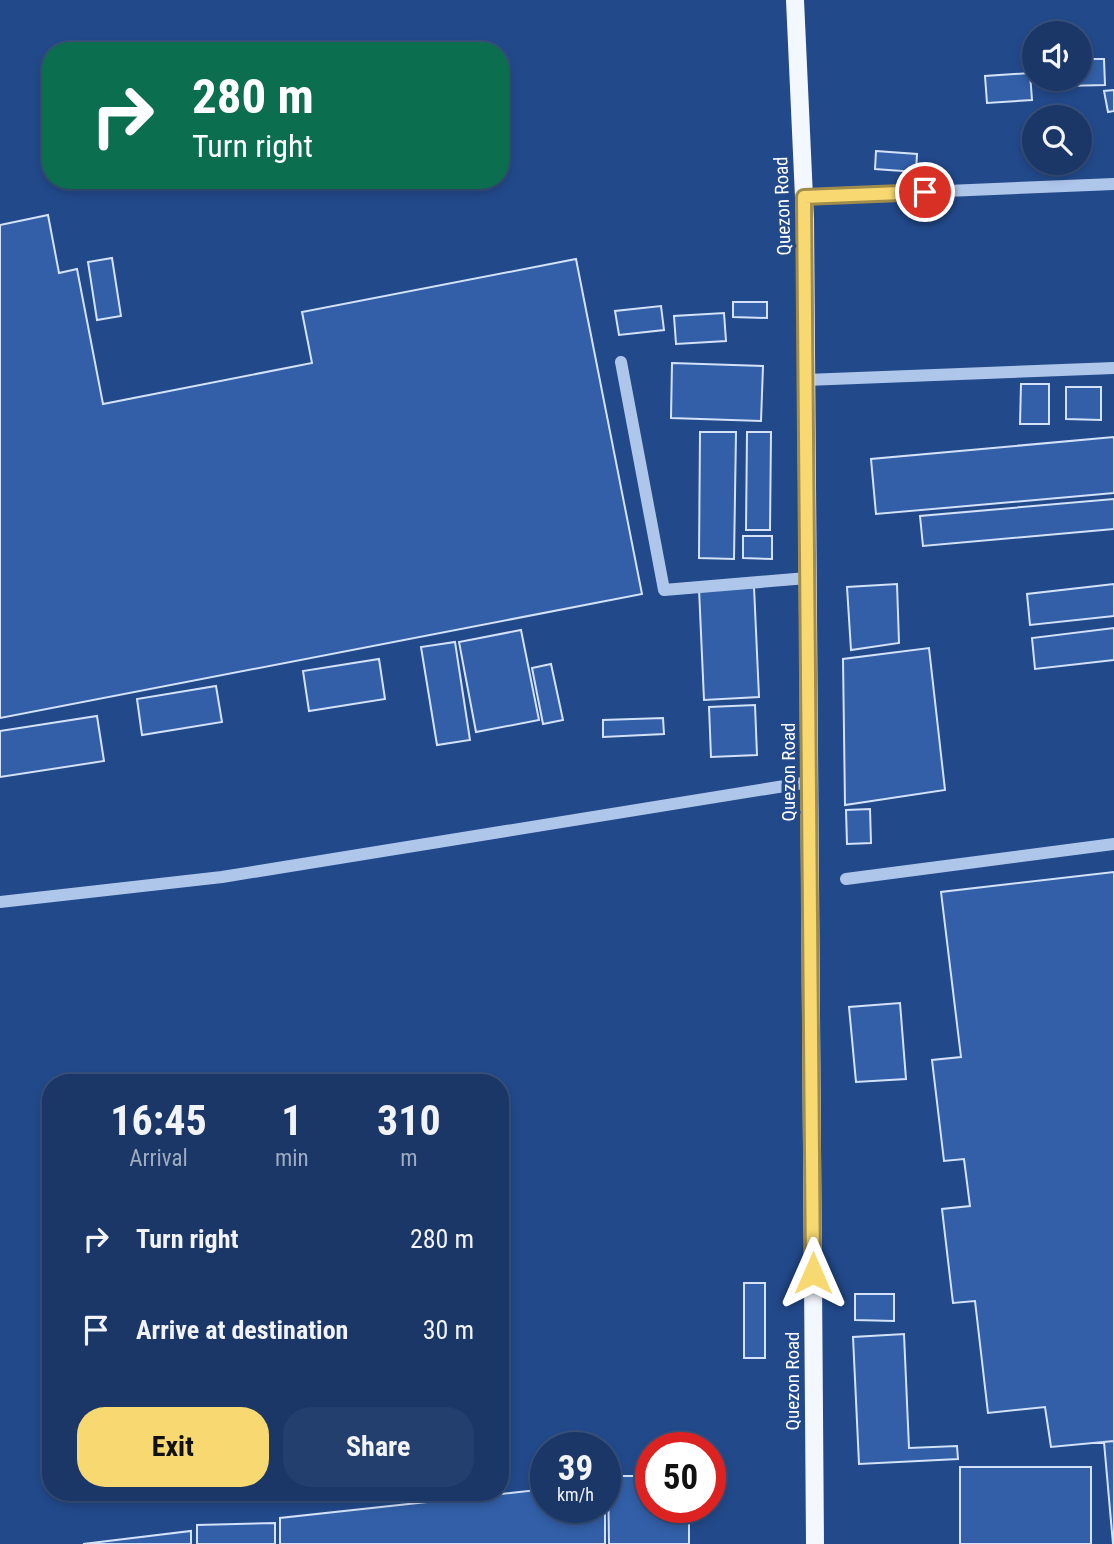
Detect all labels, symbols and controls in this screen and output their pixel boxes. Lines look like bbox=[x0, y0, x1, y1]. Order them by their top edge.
map controls bbox=[1022, 21, 1092, 175]
button: sound bbox=[1022, 21, 1092, 91]
text: 280 m bbox=[192, 68, 314, 125]
icon: right bbox=[77, 70, 168, 161]
button: search bbox=[1022, 105, 1092, 175]
text: Turn right bbox=[192, 127, 313, 165]
street label: Quezon Road bbox=[769, 156, 796, 256]
pin bbox=[895, 162, 955, 222]
icon: arrive bbox=[906, 173, 944, 211]
street label: Quezon Road bbox=[777, 723, 800, 821]
text: 16:45 bbox=[110, 1096, 207, 1145]
text: 1 bbox=[281, 1096, 302, 1145]
text: 310 bbox=[377, 1096, 441, 1145]
text: Arrival bbox=[129, 1145, 188, 1172]
text: min bbox=[275, 1145, 309, 1172]
text: m bbox=[400, 1145, 417, 1172]
icon: right bbox=[77, 1220, 115, 1258]
text: Turn right bbox=[136, 1224, 238, 1254]
text: 280 m bbox=[410, 1224, 474, 1254]
position arrow bbox=[776, 1236, 850, 1310]
icon: arrive bbox=[77, 1311, 115, 1349]
text: Arrive at destination bbox=[136, 1315, 348, 1345]
text: 30 m bbox=[423, 1315, 474, 1345]
street label: Quezon Road bbox=[781, 1332, 804, 1430]
button: Exit bbox=[77, 1407, 269, 1487]
button: Share bbox=[283, 1407, 474, 1487]
speed limit sign: 50 bbox=[635, 1432, 726, 1523]
text: 39 bbox=[558, 1448, 593, 1489]
text: km/h bbox=[557, 1484, 594, 1505]

